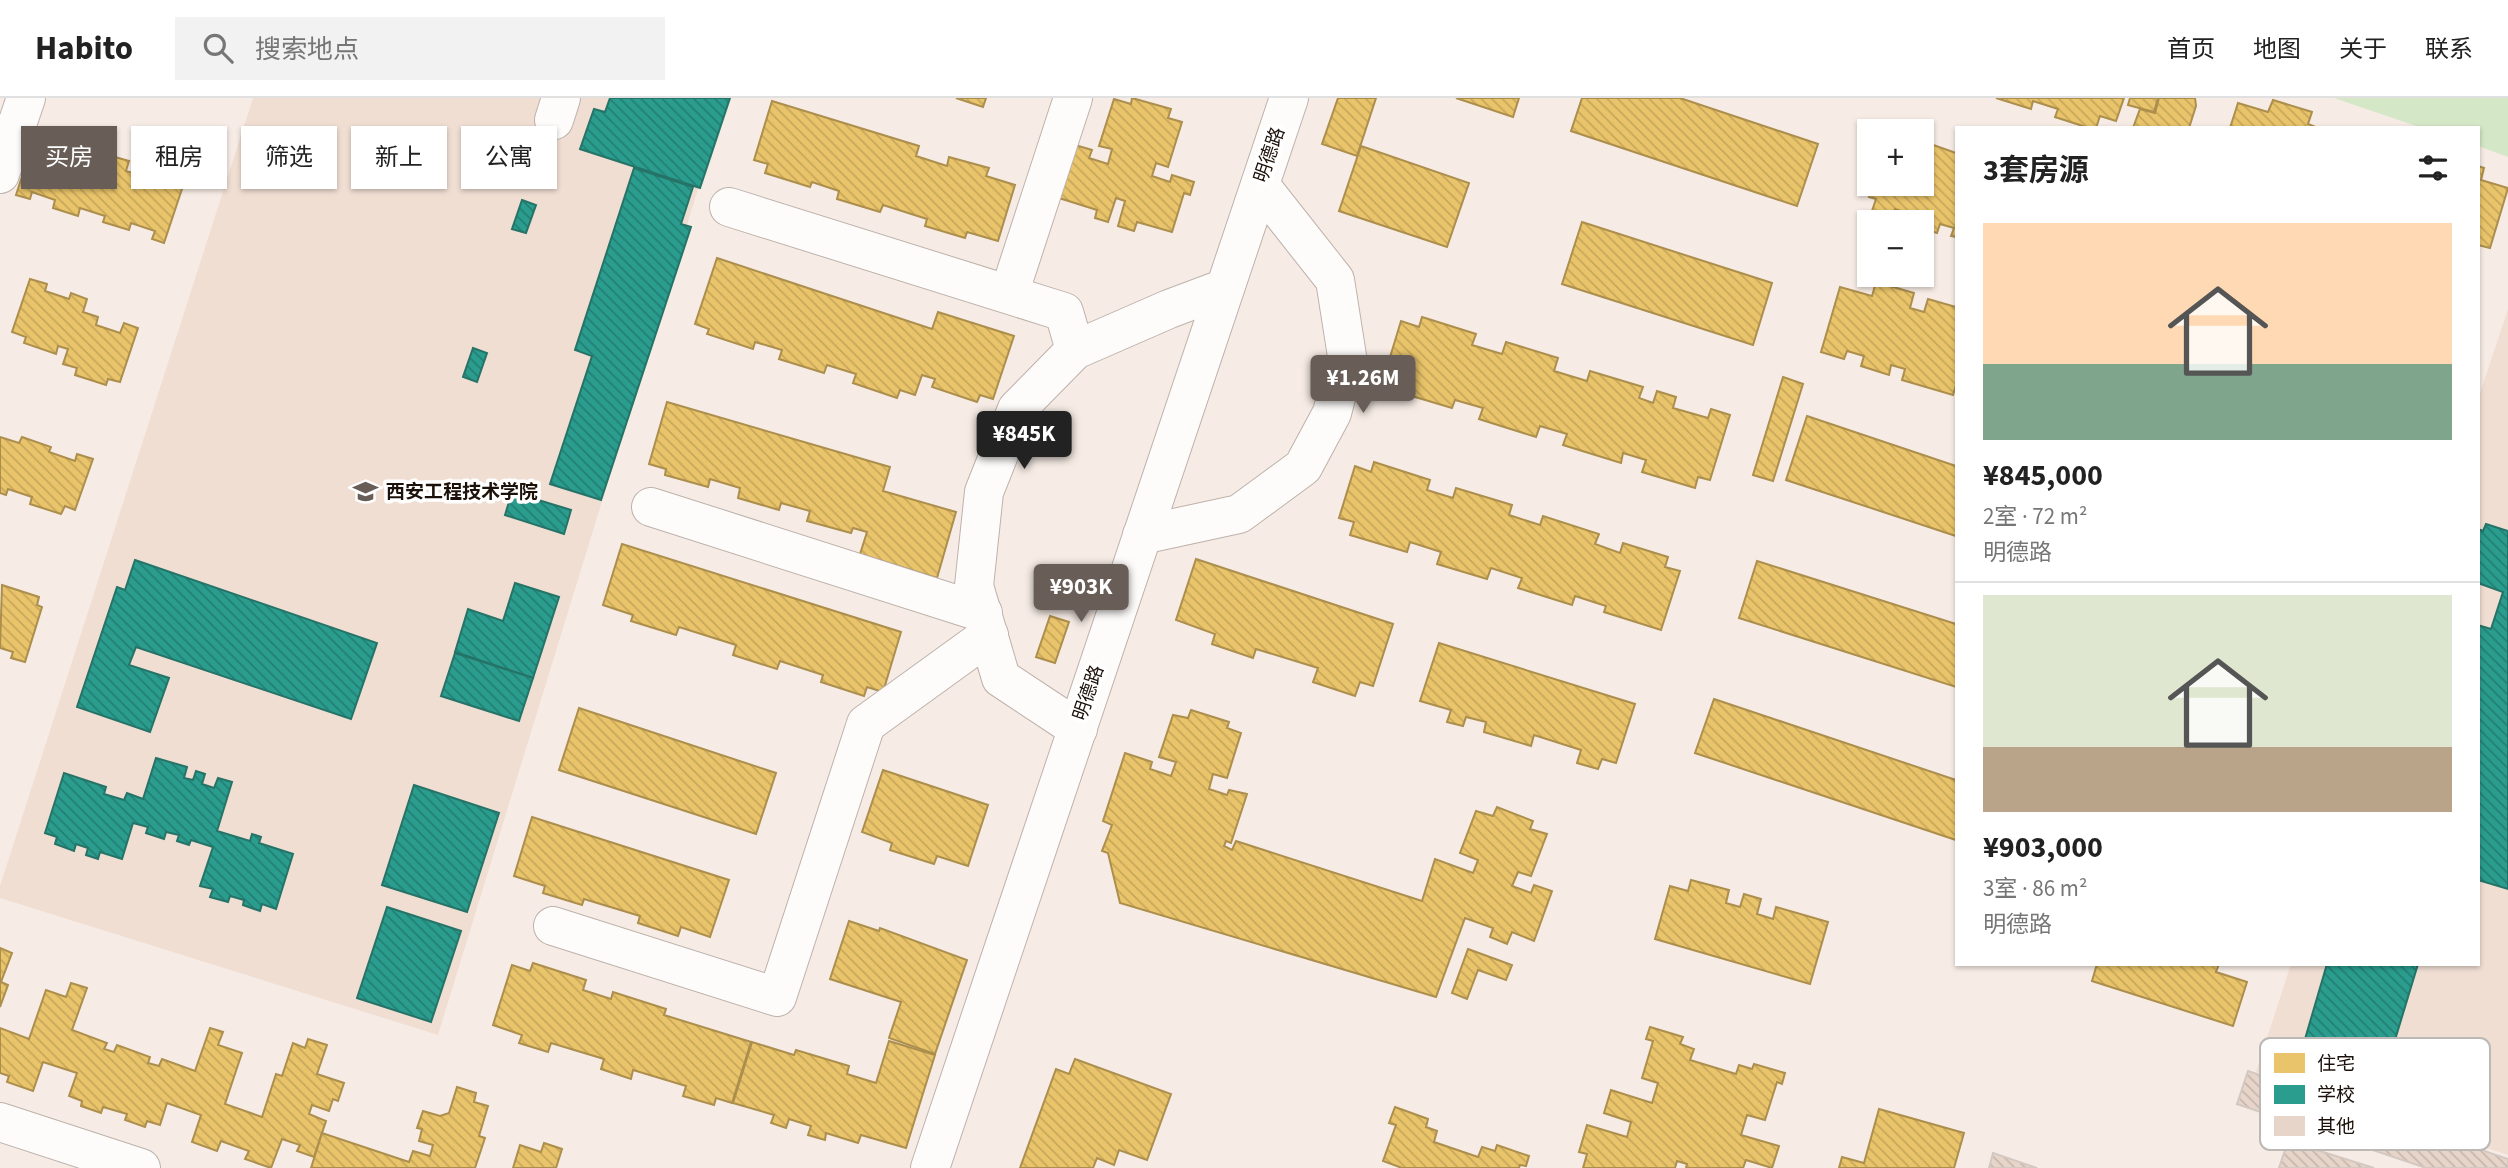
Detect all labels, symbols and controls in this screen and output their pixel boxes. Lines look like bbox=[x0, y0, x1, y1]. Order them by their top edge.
search box bbox=[175, 17, 665, 80]
text: Habito bbox=[35, 25, 133, 72]
icon: search bbox=[199, 29, 237, 67]
text: 搜索地点 bbox=[255, 31, 359, 68]
text: 首页 bbox=[2167, 32, 2215, 67]
text: 地图 bbox=[2253, 32, 2301, 67]
text: 关于 bbox=[2339, 32, 2387, 67]
text: 联系 bbox=[2425, 32, 2473, 67]
map controls bbox=[1857, 119, 1934, 287]
button: + bbox=[1857, 119, 1934, 196]
street label: 明德路 bbox=[1248, 124, 1292, 186]
chip: 买房 bbox=[21, 126, 117, 189]
chip: 租房 bbox=[131, 126, 227, 189]
chip: 筛选 bbox=[241, 126, 337, 189]
chip: 新上 bbox=[351, 126, 447, 189]
chip: 公寓 bbox=[461, 126, 557, 189]
text: 3套房源 bbox=[1983, 149, 2089, 192]
icon: filters bbox=[2414, 149, 2452, 187]
button: − bbox=[1857, 210, 1934, 287]
icon: home bbox=[2155, 268, 2281, 394]
pin: ¥1.26M bbox=[1306, 356, 1420, 415]
text: ¥1.26M bbox=[1326, 361, 1400, 394]
pin: ¥845K bbox=[975, 412, 1073, 471]
text: ¥845K bbox=[993, 417, 1055, 450]
text: ¥845,000 bbox=[1983, 454, 2103, 497]
school or university icon: 西安工程技术学院 bbox=[352, 478, 380, 506]
place label: 西安工程技术学院 bbox=[386, 479, 538, 506]
text: 2室 · 72 m² bbox=[1983, 500, 2087, 533]
text: 明德路 bbox=[1983, 536, 2052, 569]
pin: ¥903K bbox=[1032, 564, 1130, 624]
text: ¥903K bbox=[1050, 570, 1112, 603]
icon: home bbox=[2155, 640, 2281, 766]
street label: 明德路 bbox=[1067, 662, 1111, 724]
text: ¥903,000 bbox=[1983, 826, 2103, 869]
text: 3室 · 86 m² bbox=[1983, 872, 2087, 905]
text: 明德路 bbox=[1983, 908, 2052, 941]
legend bbox=[2260, 1038, 2490, 1150]
text: 住宅 bbox=[2317, 1051, 2355, 1078]
text: 学校 bbox=[2317, 1082, 2355, 1109]
text: 其他 bbox=[2317, 1114, 2355, 1141]

